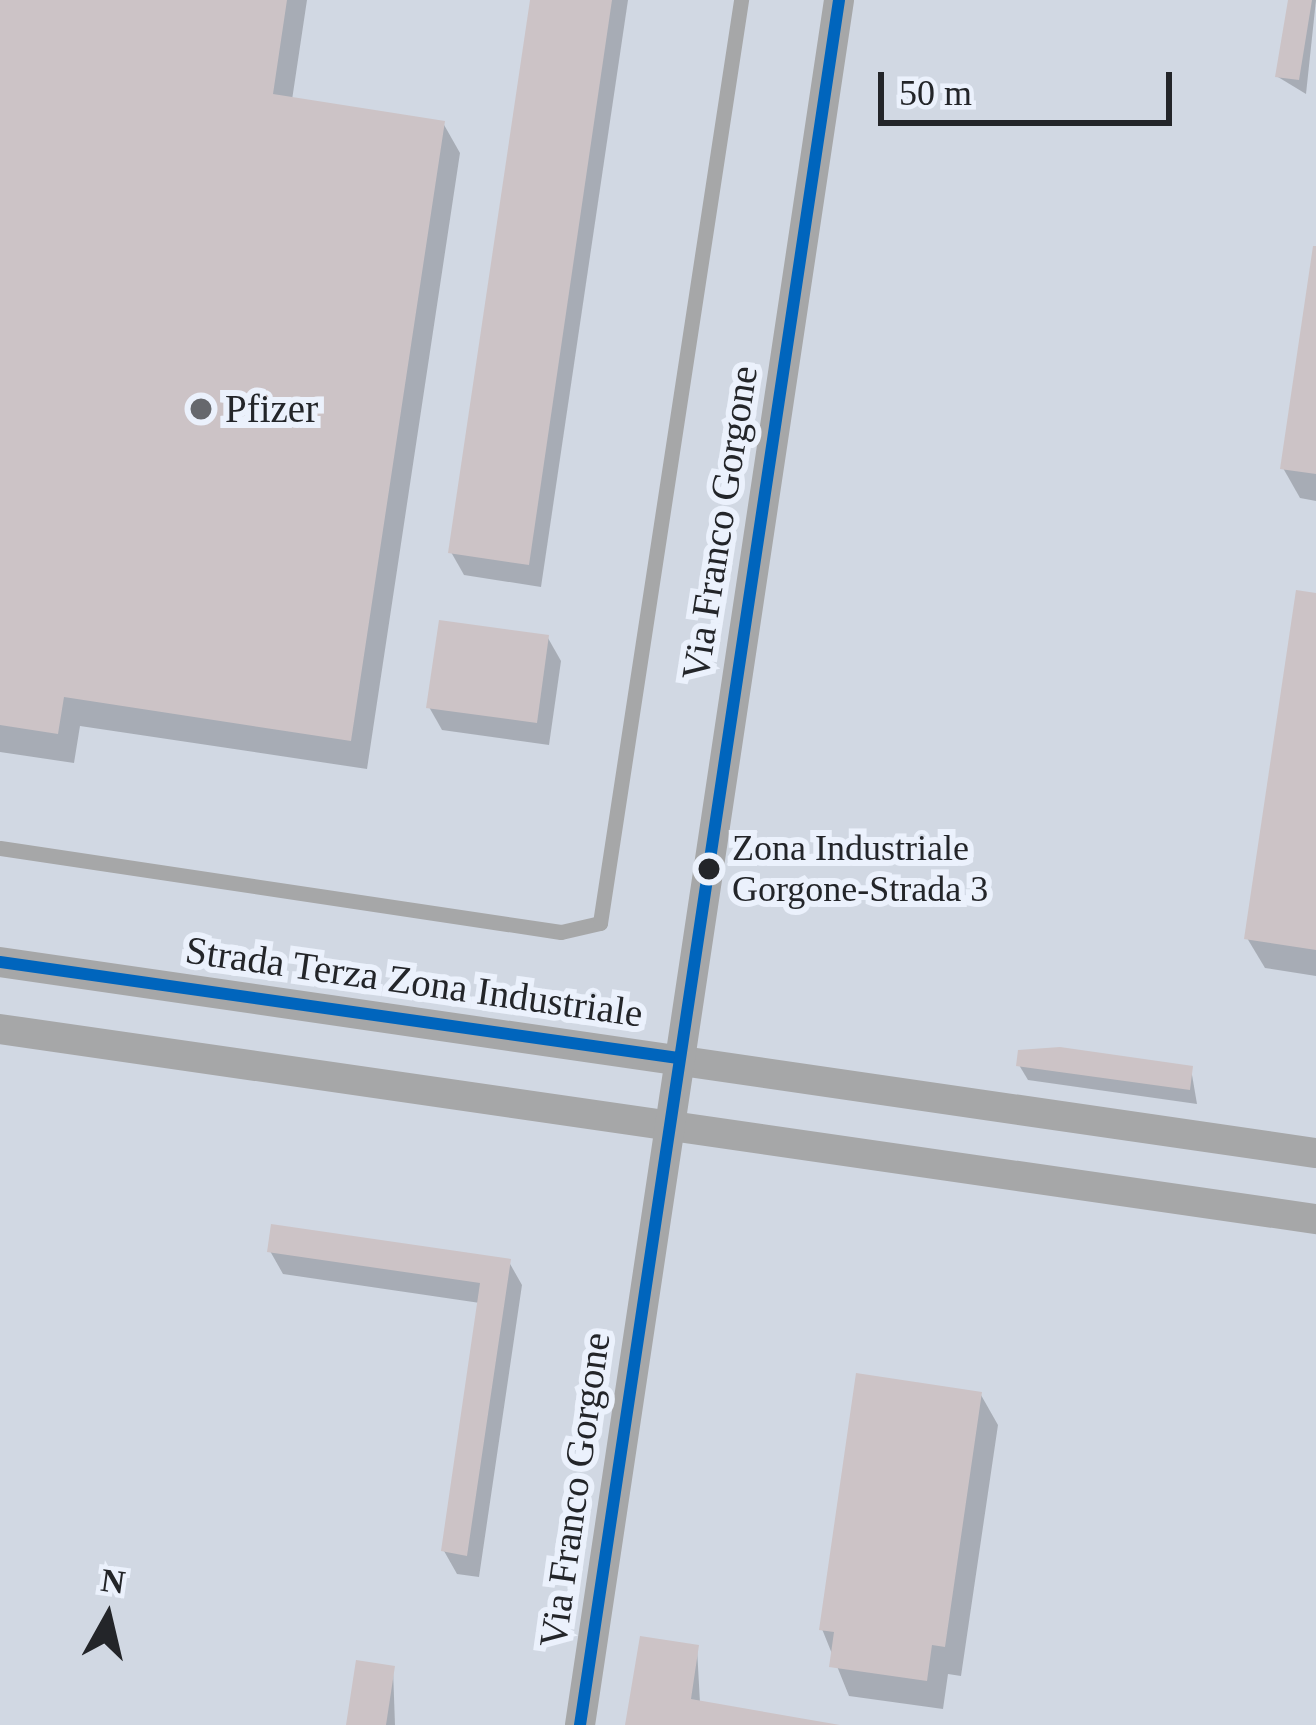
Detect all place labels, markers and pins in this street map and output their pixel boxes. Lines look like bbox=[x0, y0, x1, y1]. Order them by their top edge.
place label: Pfizer bbox=[225, 386, 318, 432]
marker: Pfizer bbox=[188, 396, 214, 422]
place label: Zona Industriale Gorgone-Strada 3 bbox=[732, 826, 988, 911]
marker: Zona Industriale Gorgone-Strada 3 bbox=[698, 858, 720, 880]

